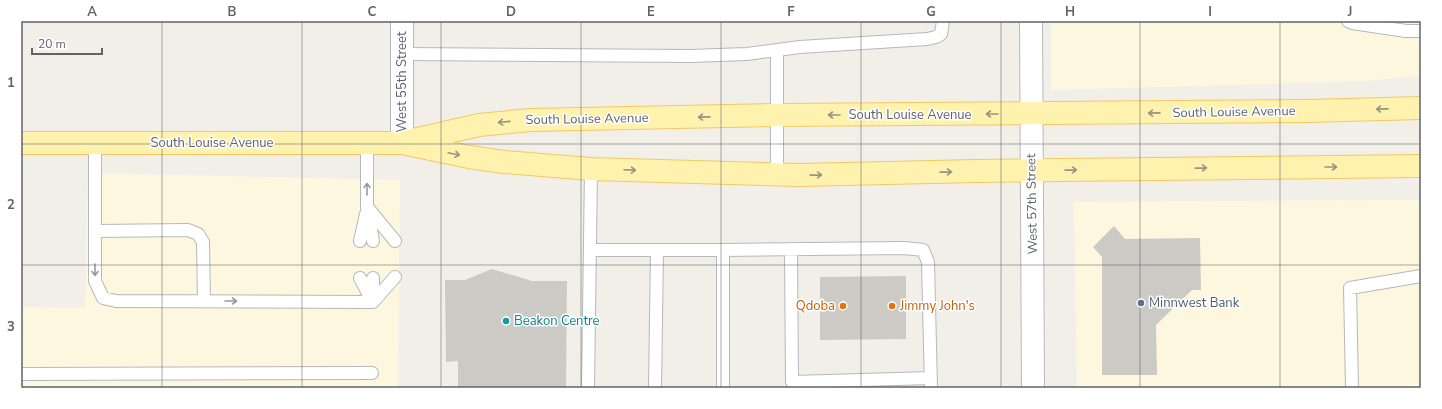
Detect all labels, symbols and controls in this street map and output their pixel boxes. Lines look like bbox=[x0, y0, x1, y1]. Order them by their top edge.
text: A bbox=[87, 3, 97, 21]
text: B bbox=[228, 3, 237, 21]
text: C bbox=[368, 3, 377, 21]
text: D bbox=[506, 3, 516, 21]
text: E bbox=[647, 3, 655, 21]
text: F bbox=[787, 3, 795, 21]
text: G bbox=[926, 3, 936, 21]
text: H bbox=[1065, 3, 1075, 21]
text: I bbox=[1208, 3, 1212, 21]
text: J bbox=[1347, 3, 1352, 21]
scale bar bbox=[32, 30, 102, 56]
street label: West 55th Street bbox=[393, 31, 411, 132]
text: 20 m bbox=[38, 36, 66, 52]
text: 1 bbox=[7, 74, 15, 92]
street label: South Louise Avenue bbox=[1172, 102, 1296, 122]
one-way arrow bbox=[1376, 105, 1389, 113]
street label: South Louise Avenue bbox=[848, 106, 972, 124]
street label: South Louise Avenue bbox=[525, 109, 649, 129]
one-way arrow bbox=[1148, 109, 1161, 117]
one-way arrow bbox=[986, 110, 999, 118]
one-way arrow bbox=[828, 111, 841, 119]
one-way arrow bbox=[698, 113, 711, 120]
one-way arrow bbox=[498, 119, 511, 126]
street label: South Louise Avenue bbox=[150, 134, 274, 152]
one-way arrow bbox=[447, 150, 460, 158]
street label: West 57th Street bbox=[1022, 153, 1042, 255]
one-way arrow bbox=[1324, 163, 1337, 171]
one-way arrow bbox=[1194, 165, 1207, 172]
one-way arrow bbox=[1064, 166, 1077, 174]
one-way arrow bbox=[623, 167, 636, 174]
one-way arrow bbox=[939, 168, 952, 176]
one-way arrow bbox=[809, 171, 822, 179]
one-way arrow bbox=[363, 183, 371, 196]
text: 2 bbox=[7, 196, 15, 214]
one-way arrow bbox=[91, 263, 99, 276]
place label: Minnwest Bank bbox=[1149, 294, 1240, 312]
one-way arrow bbox=[224, 297, 237, 305]
place label: Qdoba bbox=[796, 297, 835, 315]
place label: Jimmy John's bbox=[899, 297, 975, 315]
marker: Minnwest Bank bbox=[1136, 298, 1146, 308]
marker: Qdoba bbox=[838, 301, 848, 311]
marker: Jimmy John's bbox=[887, 301, 897, 311]
place label: Beakon Centre bbox=[514, 312, 600, 330]
marker: Beakon Centre bbox=[501, 316, 511, 326]
text: 3 bbox=[7, 318, 15, 336]

